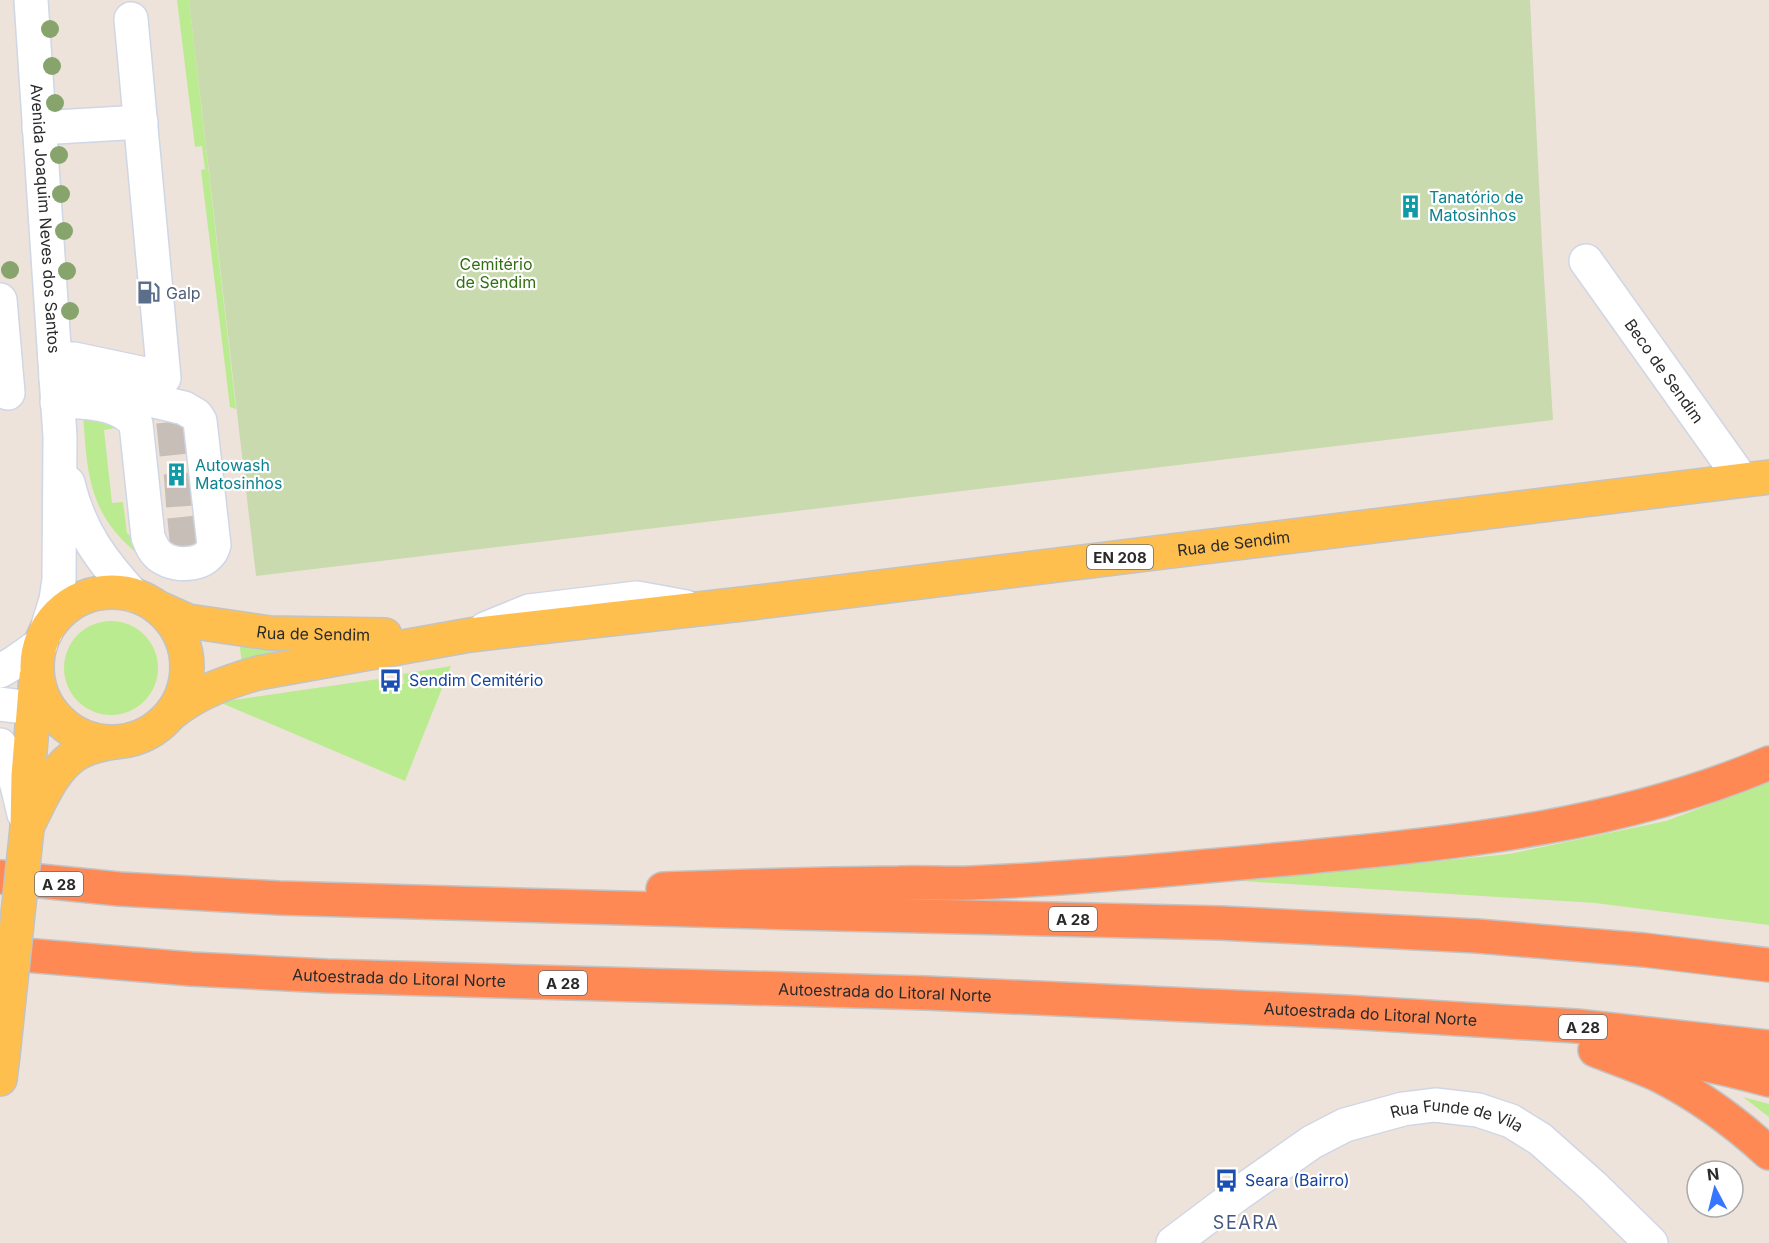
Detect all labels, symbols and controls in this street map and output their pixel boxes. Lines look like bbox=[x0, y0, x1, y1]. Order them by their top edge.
street label: Avenida Joaquim Neves dos Santos bbox=[27, 83, 64, 354]
place label: Tanatório de Matosinhos bbox=[1429, 187, 1524, 225]
building icon: Tanatório de Matosinhos bbox=[1398, 193, 1424, 219]
park label: Cemitério de Sendim bbox=[456, 254, 536, 292]
fuel station icon: Galp bbox=[135, 280, 161, 306]
place label: Galp bbox=[166, 283, 201, 303]
street label: Beco de Sendim bbox=[1620, 315, 1708, 427]
place label: Autowash Matosinhos bbox=[195, 455, 282, 493]
building icon: Autowash Matosinhos bbox=[164, 461, 190, 487]
street label: Rua de Sendim bbox=[1176, 526, 1291, 560]
road number: EN 208 bbox=[1087, 545, 1153, 569]
street label: Rua de Sendim bbox=[255, 621, 370, 645]
bus stop icon: Sendim Cemitério bbox=[378, 667, 404, 693]
place label: Sendim Cemitério bbox=[409, 670, 543, 690]
road number: A 28 bbox=[35, 872, 83, 896]
road number: A 28 bbox=[1049, 907, 1097, 931]
street label: Autoestrada do Litoral Norte bbox=[292, 964, 506, 991]
road number: A 28 bbox=[539, 971, 587, 995]
street label: Autoestrada do Litoral Norte bbox=[778, 979, 992, 1006]
street label: Autoestrada do Litoral Norte bbox=[1263, 998, 1478, 1030]
road number: A 28 bbox=[1559, 1015, 1607, 1039]
street label: Rua Funde de Vila bbox=[1388, 1095, 1527, 1136]
north arrow bbox=[1685, 1159, 1745, 1219]
text: N bbox=[1706, 1163, 1720, 1185]
bus stop icon: Seara (Bairro) bbox=[1214, 1167, 1240, 1193]
place label: Seara (Bairro) bbox=[1245, 1170, 1350, 1190]
district label: SEARA bbox=[1213, 1212, 1279, 1233]

